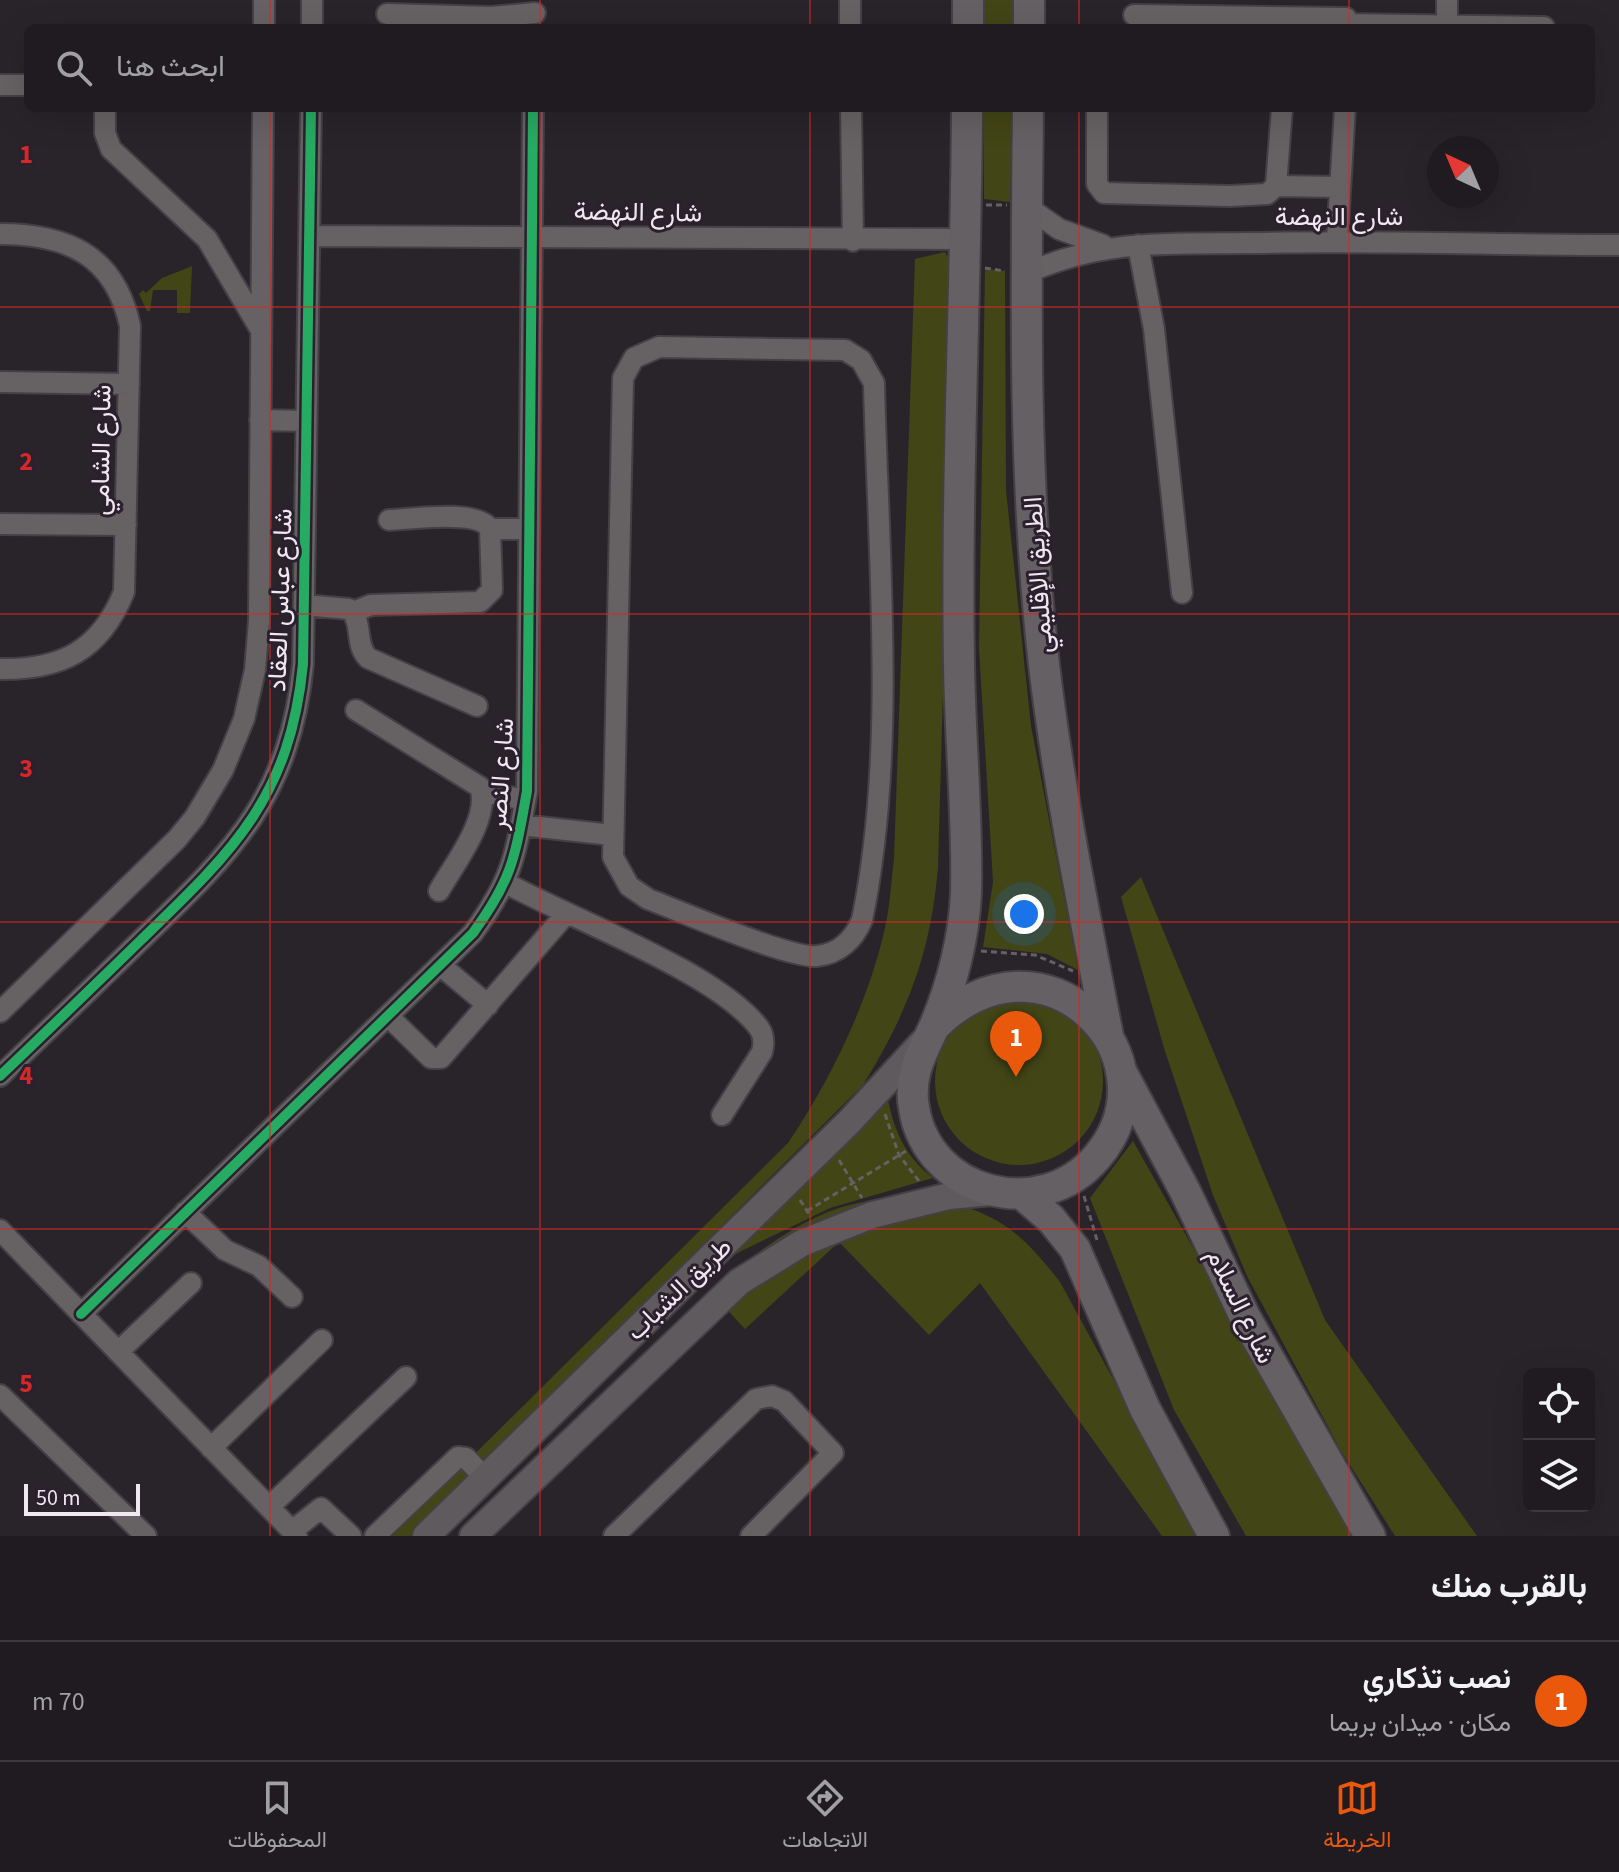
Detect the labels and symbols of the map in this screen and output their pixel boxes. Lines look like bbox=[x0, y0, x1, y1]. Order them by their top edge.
text: 1 bbox=[19, 136, 33, 173]
north arrow bbox=[1427, 136, 1499, 208]
street label: شارع النهضة bbox=[573, 192, 703, 232]
street label: شارع النهضة bbox=[1275, 198, 1403, 235]
street label: شارع الشامي bbox=[81, 384, 123, 516]
text: 2 bbox=[19, 443, 33, 480]
street label: الطريق الإقليمي bbox=[1014, 495, 1064, 655]
street label: شارع عباس العقاد bbox=[258, 508, 302, 692]
street label: شارع النصر bbox=[479, 717, 523, 832]
text: 3 bbox=[19, 750, 33, 787]
your location bbox=[1004, 894, 1044, 934]
pin: 1 bbox=[990, 1011, 1042, 1077]
text: 4 bbox=[19, 1057, 33, 1094]
street label: طريق الشباب bbox=[618, 1229, 740, 1349]
street label: شارع السلام bbox=[1197, 1242, 1285, 1370]
text: 5 bbox=[19, 1365, 33, 1402]
scale bar bbox=[24, 1480, 140, 1516]

